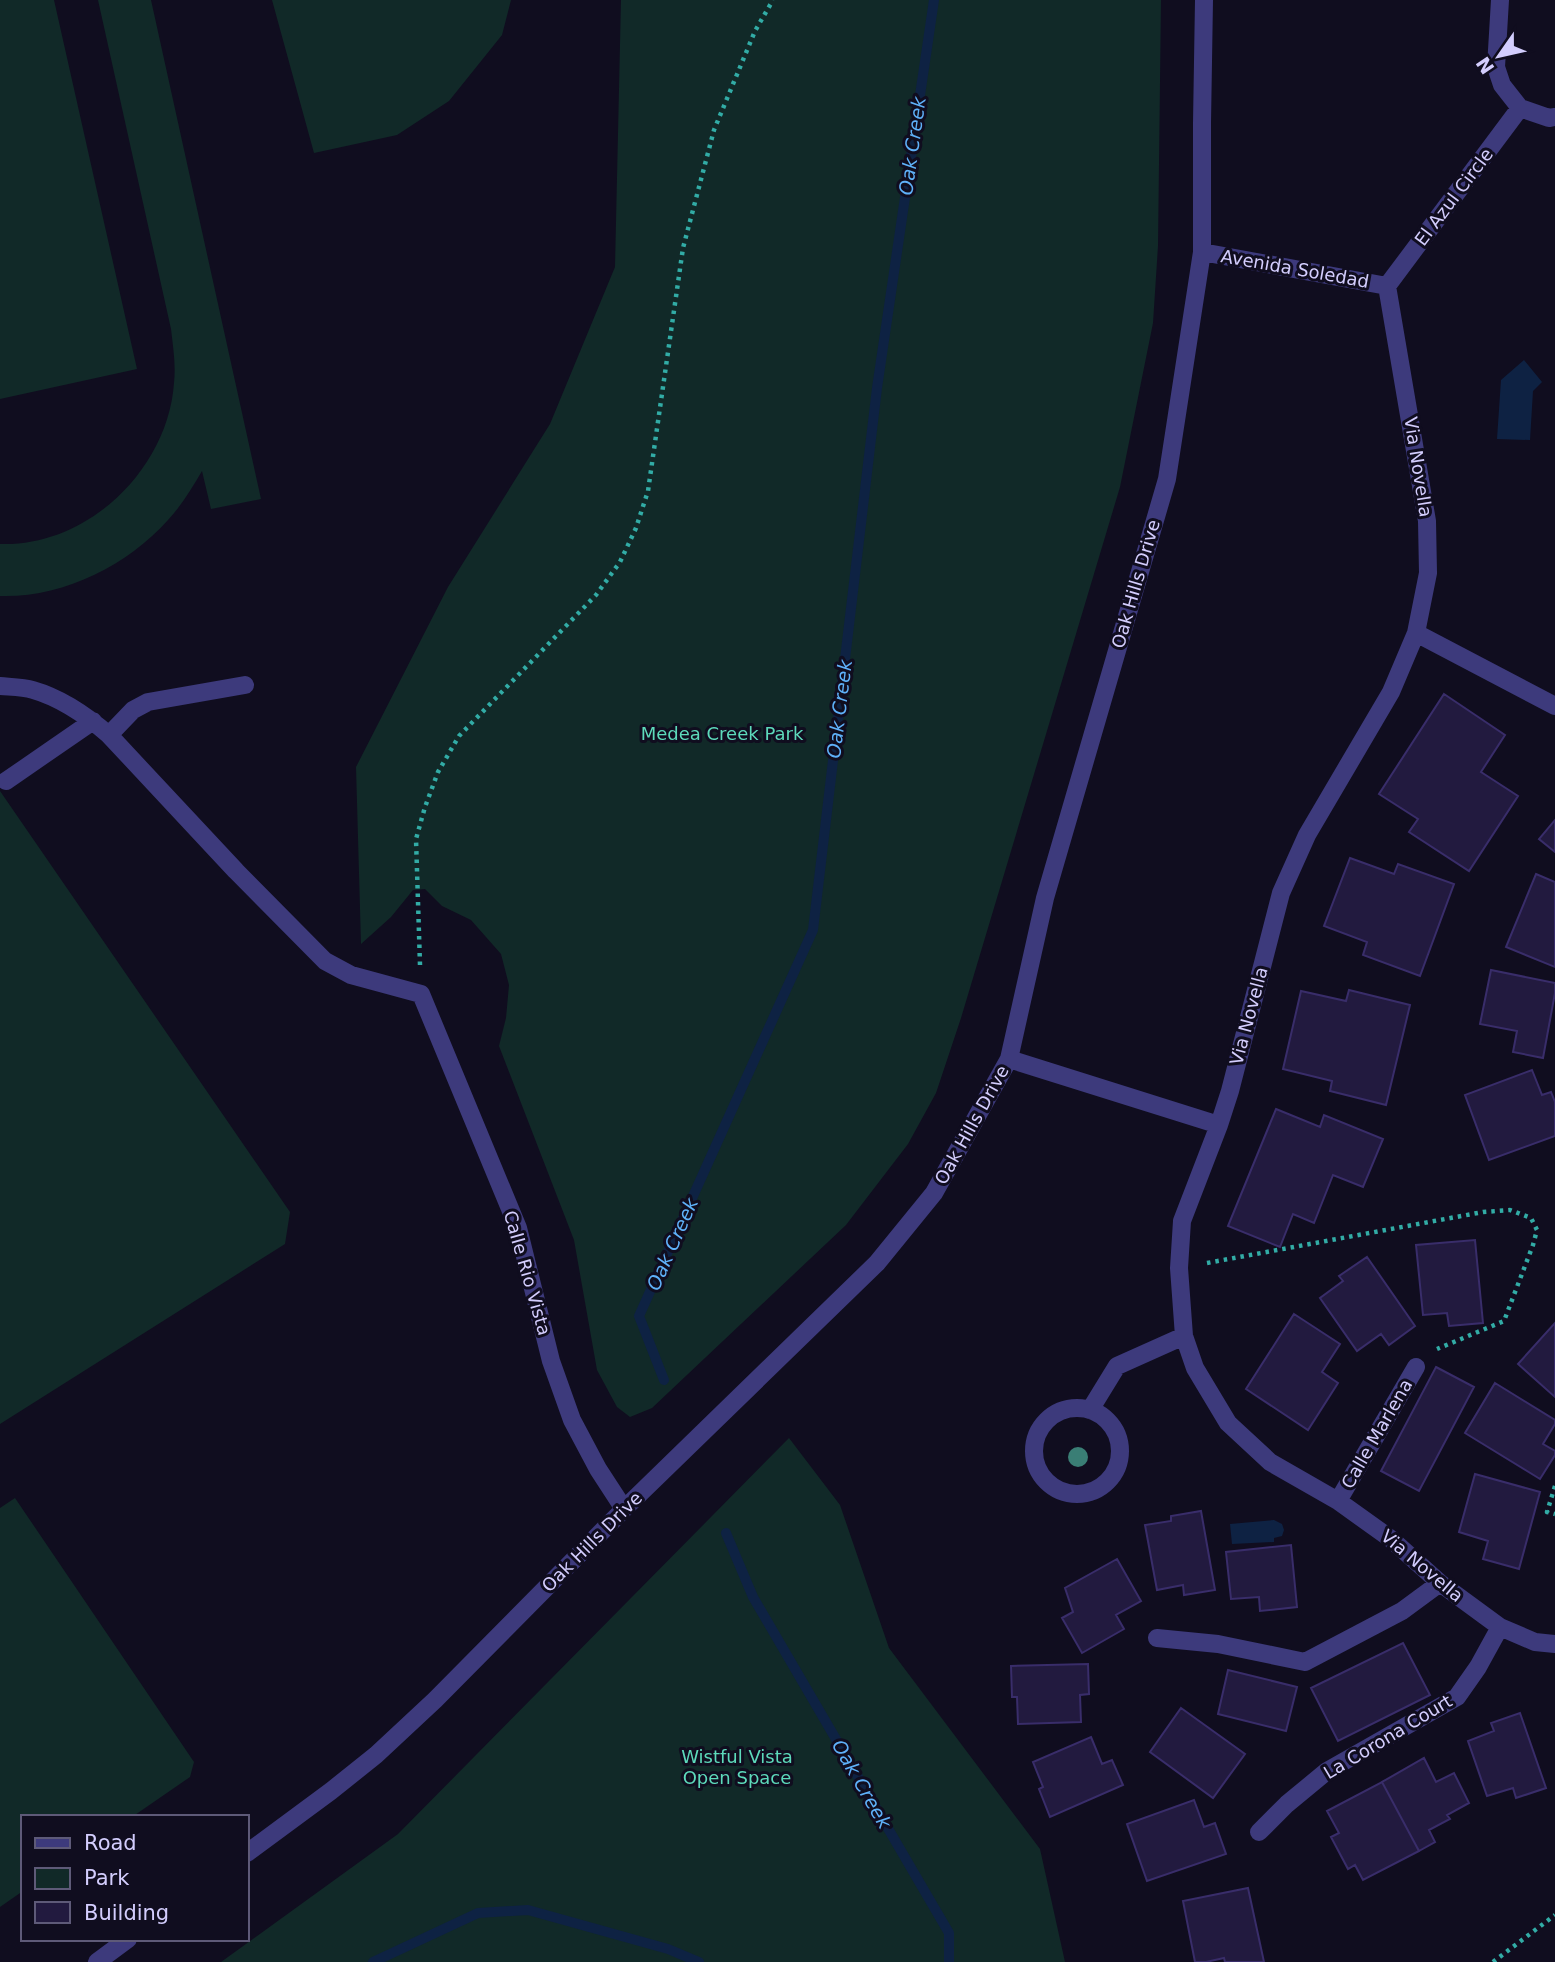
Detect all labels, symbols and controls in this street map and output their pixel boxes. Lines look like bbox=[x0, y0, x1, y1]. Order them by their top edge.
north arrow bbox=[1464, 21, 1534, 91]
text: N bbox=[1471, 53, 1498, 78]
water label: Oak Creek bbox=[894, 94, 930, 197]
street label: El Azul Circle bbox=[1410, 144, 1497, 250]
street label: Avenida Soledad bbox=[1219, 245, 1371, 292]
street label: Via Novella bbox=[1400, 415, 1437, 518]
street label: Oak Hills Drive bbox=[1107, 517, 1164, 651]
water label: Oak Creek bbox=[822, 657, 856, 760]
park label: Medea Creek Park bbox=[641, 723, 804, 744]
street label: Via Novella bbox=[1225, 964, 1272, 1067]
street label: Oak Hills Drive bbox=[930, 1062, 1013, 1188]
water label: Oak Creek bbox=[642, 1193, 703, 1294]
street label: Calle Rio Vista bbox=[500, 1208, 555, 1338]
street label: Calle Marlena bbox=[1337, 1375, 1416, 1492]
street label: Oak Hills Drive bbox=[537, 1487, 646, 1596]
street label: Via Novella bbox=[1377, 1525, 1468, 1606]
street label: La Corona Court bbox=[1320, 1690, 1456, 1783]
water label: Oak Creek bbox=[828, 1736, 897, 1833]
park label: Wistful Vista Open Space bbox=[681, 1746, 793, 1788]
legend bbox=[21, 1815, 248, 1941]
text: Road bbox=[84, 1831, 137, 1855]
text: Park bbox=[84, 1866, 130, 1890]
text: Building bbox=[84, 1901, 169, 1925]

